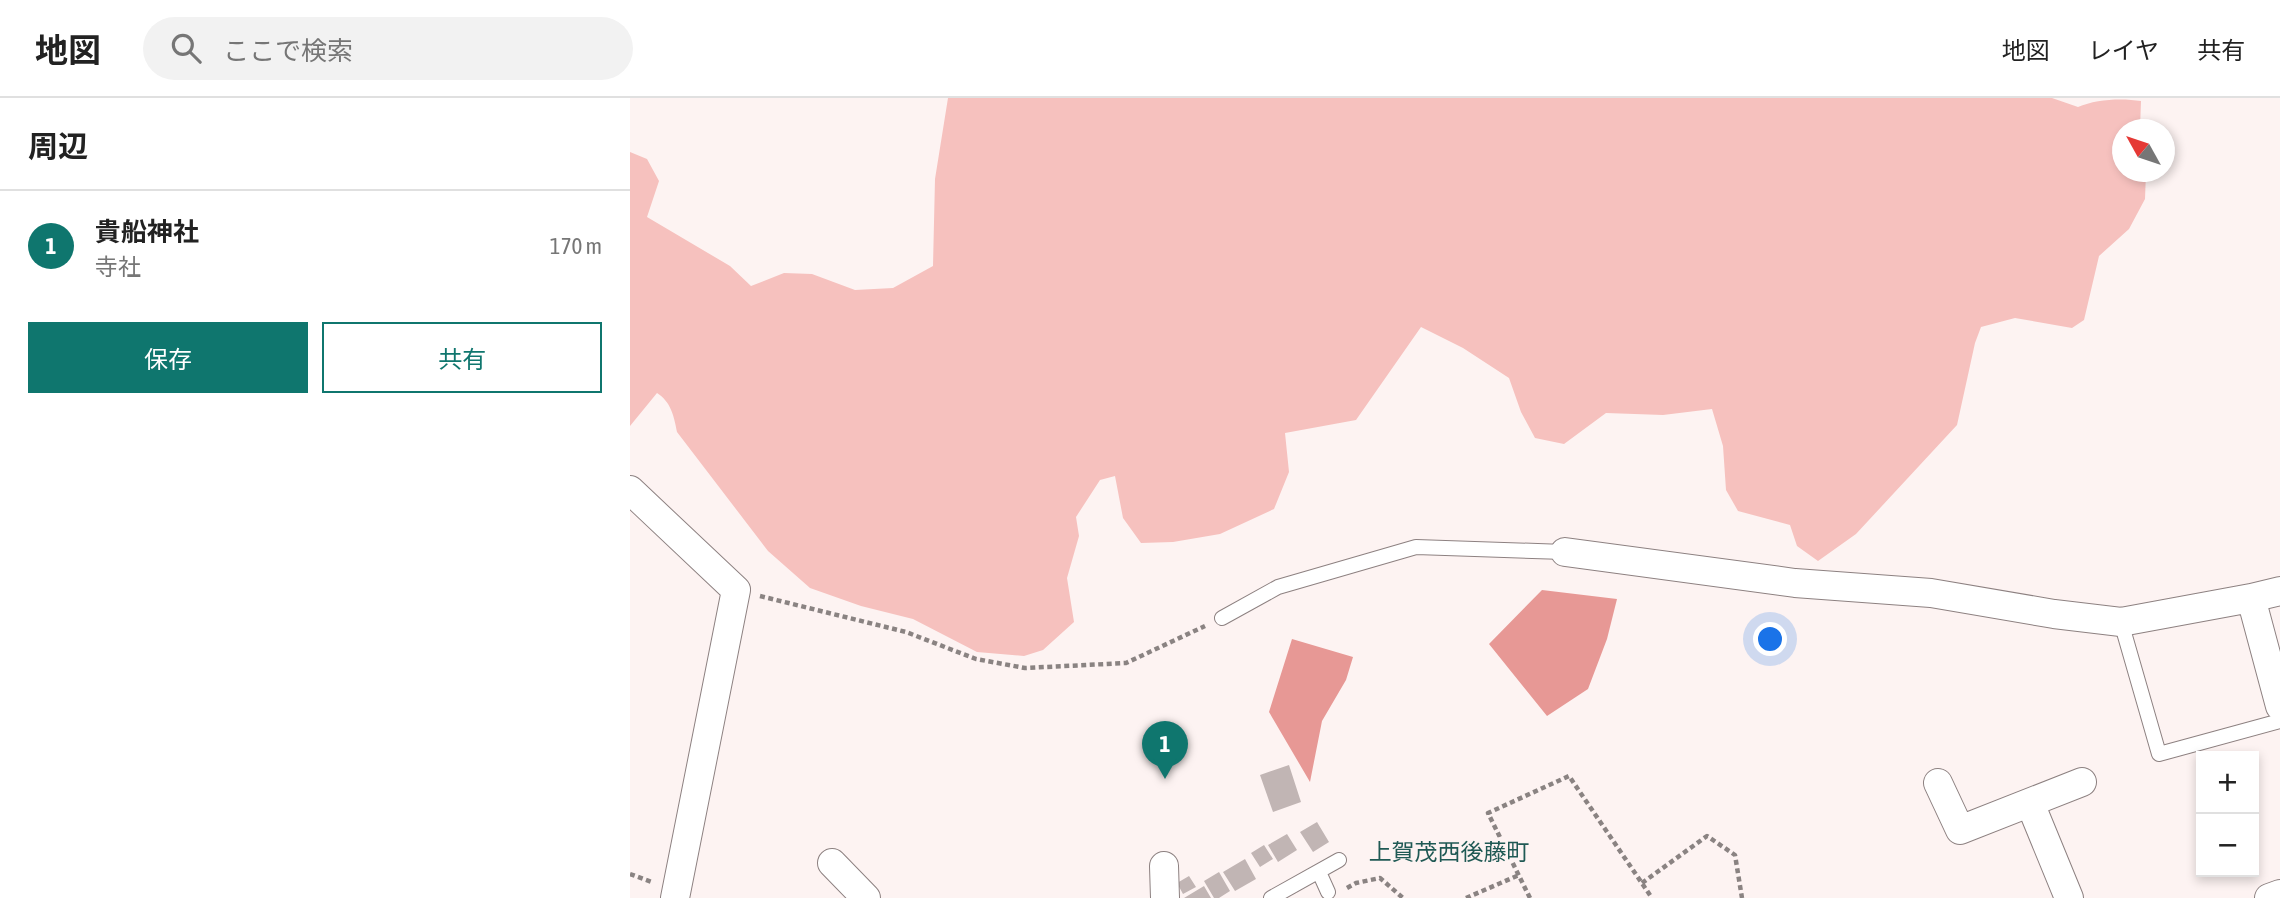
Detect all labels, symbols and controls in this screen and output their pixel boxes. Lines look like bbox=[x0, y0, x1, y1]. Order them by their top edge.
search box bbox=[143, 17, 633, 80]
icon: search bbox=[167, 29, 205, 67]
text: 地図 bbox=[35, 31, 101, 69]
text: ここで検索 bbox=[223, 36, 353, 66]
text: 地図 bbox=[2002, 37, 2050, 64]
text: レイヤ bbox=[2088, 37, 2159, 64]
text: 共有 bbox=[2197, 37, 2245, 64]
north arrow bbox=[2112, 119, 2175, 182]
text: 周辺 bbox=[28, 129, 88, 163]
text: 貴船神社 bbox=[95, 217, 199, 247]
text: 1 bbox=[46, 233, 56, 259]
text: 170 m bbox=[550, 233, 602, 259]
text: 寺社 bbox=[95, 254, 141, 280]
button: 保存 bbox=[28, 322, 308, 393]
button: 共有 bbox=[322, 322, 602, 393]
your location bbox=[1753, 622, 1787, 656]
pin: 1 bbox=[1142, 721, 1188, 779]
map controls bbox=[2196, 751, 2259, 877]
button: + bbox=[2196, 751, 2259, 814]
button: − bbox=[2196, 814, 2259, 877]
district label: 上賀茂西後藤町 bbox=[1369, 839, 1530, 865]

